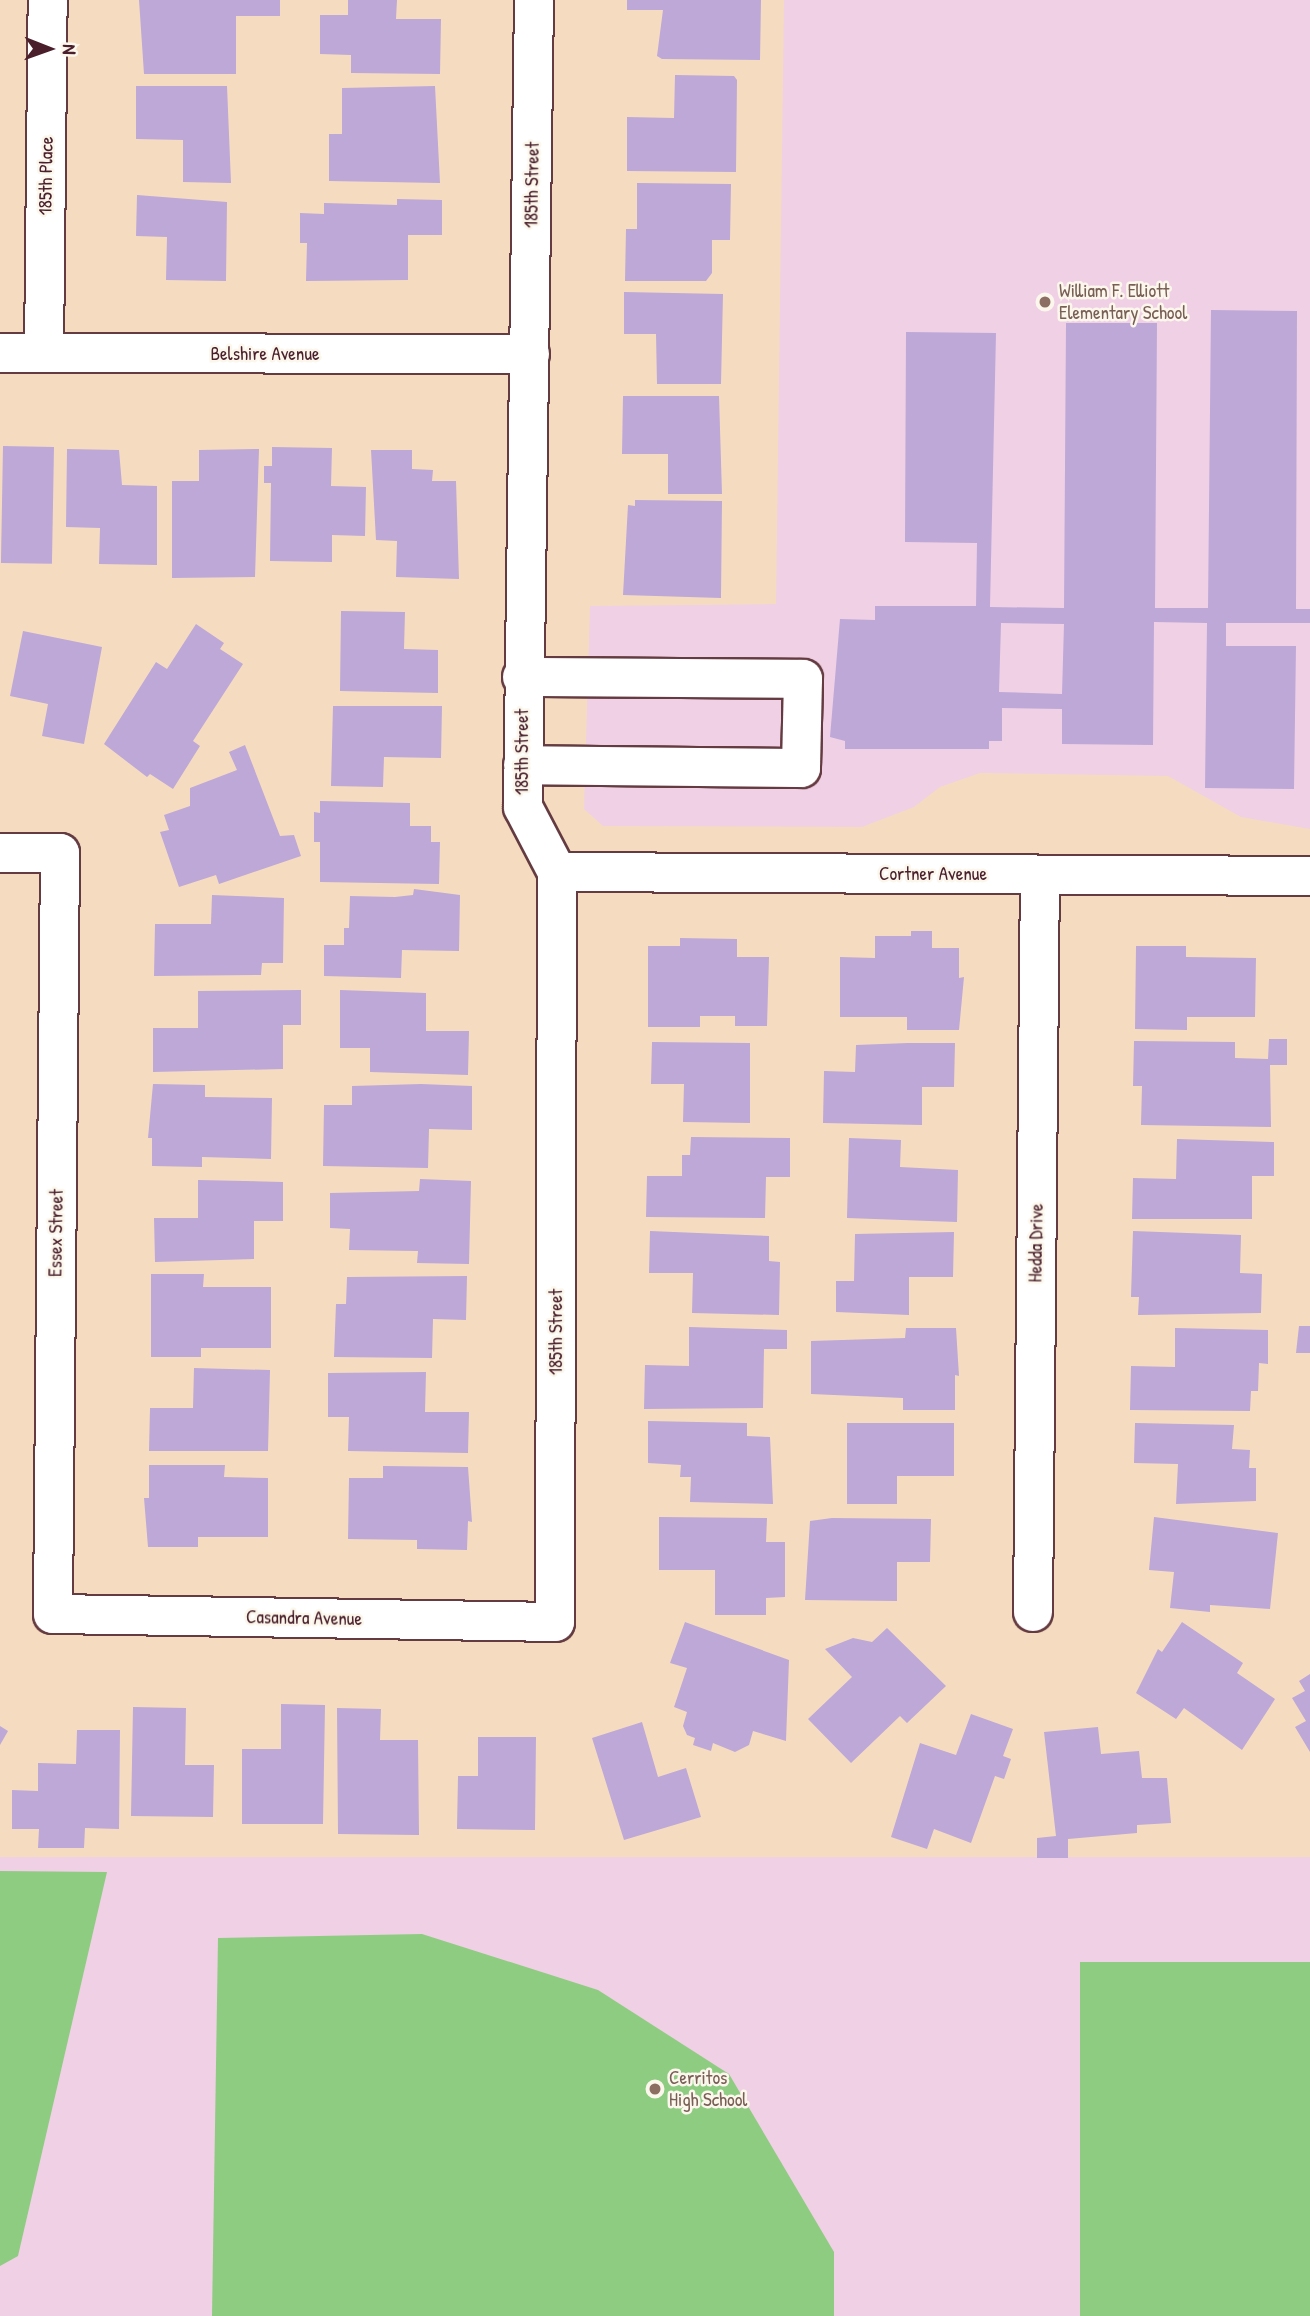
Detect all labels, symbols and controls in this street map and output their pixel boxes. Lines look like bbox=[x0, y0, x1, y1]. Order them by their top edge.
north arrow bbox=[14, 14, 84, 84]
text: N bbox=[57, 44, 83, 55]
street label: 185th Place bbox=[34, 136, 58, 216]
street label: 185th Street bbox=[520, 142, 544, 228]
place label: William F. Elliott Elementary School bbox=[1059, 280, 1187, 324]
marker: William F. Elliott Elementary School bbox=[1037, 294, 1053, 310]
street label: Belshire Avenue bbox=[210, 343, 320, 365]
street label: 185th Street bbox=[511, 709, 533, 795]
street label: Cortner Avenue bbox=[879, 863, 987, 885]
street label: Essex Street bbox=[44, 1189, 68, 1277]
street label: Hedda Drive bbox=[1024, 1203, 1048, 1283]
street label: 185th Street bbox=[545, 1289, 567, 1375]
street label: Casandra Avenue bbox=[246, 1606, 362, 1630]
place label: Cerritos High School bbox=[669, 2067, 747, 2111]
marker: Cerritos High School bbox=[647, 2081, 663, 2097]

